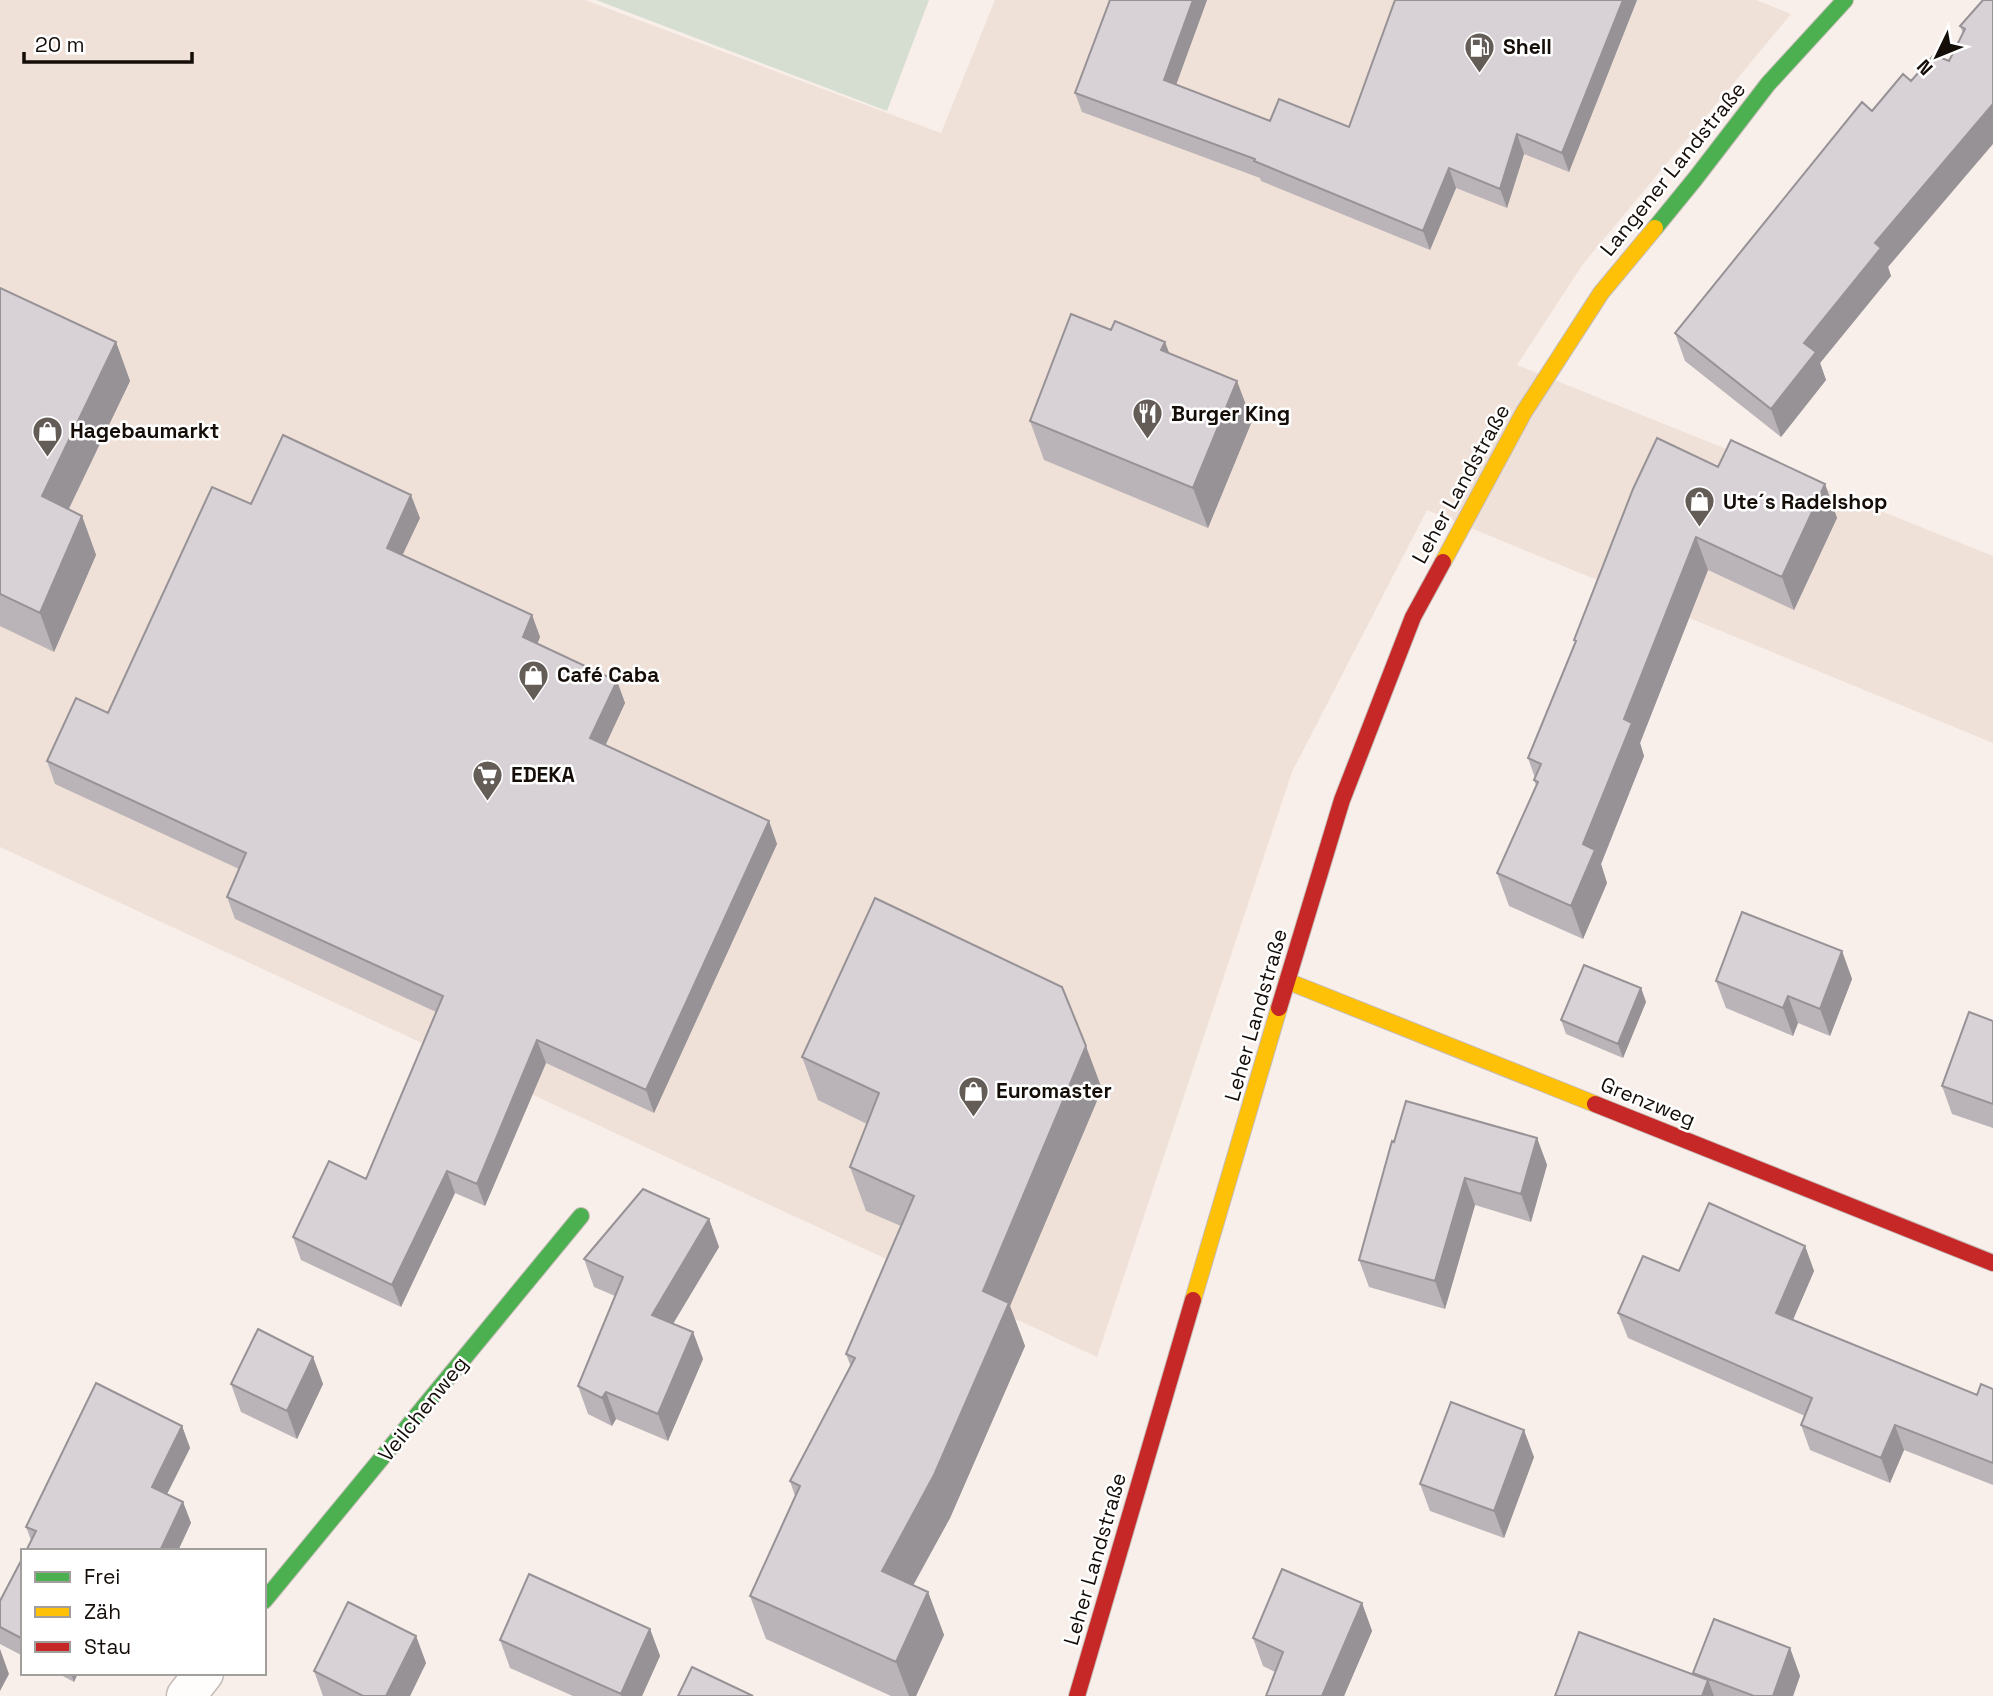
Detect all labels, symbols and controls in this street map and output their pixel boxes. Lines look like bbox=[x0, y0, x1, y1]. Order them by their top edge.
scale bar bbox=[24, 21, 192, 65]
north arrow bbox=[1902, 21, 1972, 91]
fuel station icon: Shell bbox=[1463, 30, 1497, 74]
text: 20 m bbox=[35, 31, 85, 58]
place label: Shell bbox=[1503, 33, 1552, 60]
text: N bbox=[1911, 54, 1938, 80]
street label: Langener Landstraße bbox=[1594, 76, 1751, 261]
restaurant icon: Burger King bbox=[1131, 397, 1165, 441]
street label: Leher Landstraße bbox=[1406, 399, 1516, 568]
place label: Burger King bbox=[1171, 400, 1290, 427]
shop icon: Hagebaumarkt bbox=[30, 414, 64, 458]
place label: Hagebaumarkt bbox=[70, 417, 219, 444]
shop icon: Ute´s Radelshop bbox=[1683, 485, 1717, 529]
place label: Ute´s Radelshop bbox=[1723, 488, 1887, 515]
shop icon: Café Caba bbox=[517, 658, 551, 702]
place label: Café Caba bbox=[557, 661, 659, 688]
supermarket icon: EDEKA bbox=[471, 758, 505, 802]
place label: EDEKA bbox=[511, 761, 575, 788]
street label: Leher Landstraße bbox=[1218, 926, 1293, 1104]
street label: Grenzweg bbox=[1597, 1070, 1700, 1133]
shop icon: Euromaster bbox=[956, 1074, 990, 1118]
place label: Euromaster bbox=[996, 1077, 1112, 1104]
street label: Veilchenweg bbox=[372, 1350, 473, 1467]
street label: Leher Landstraße bbox=[1057, 1470, 1132, 1648]
legend bbox=[21, 1549, 266, 1675]
text: Frei bbox=[84, 1563, 120, 1590]
text: Zäh bbox=[84, 1598, 121, 1625]
text: Stau bbox=[84, 1633, 131, 1660]

